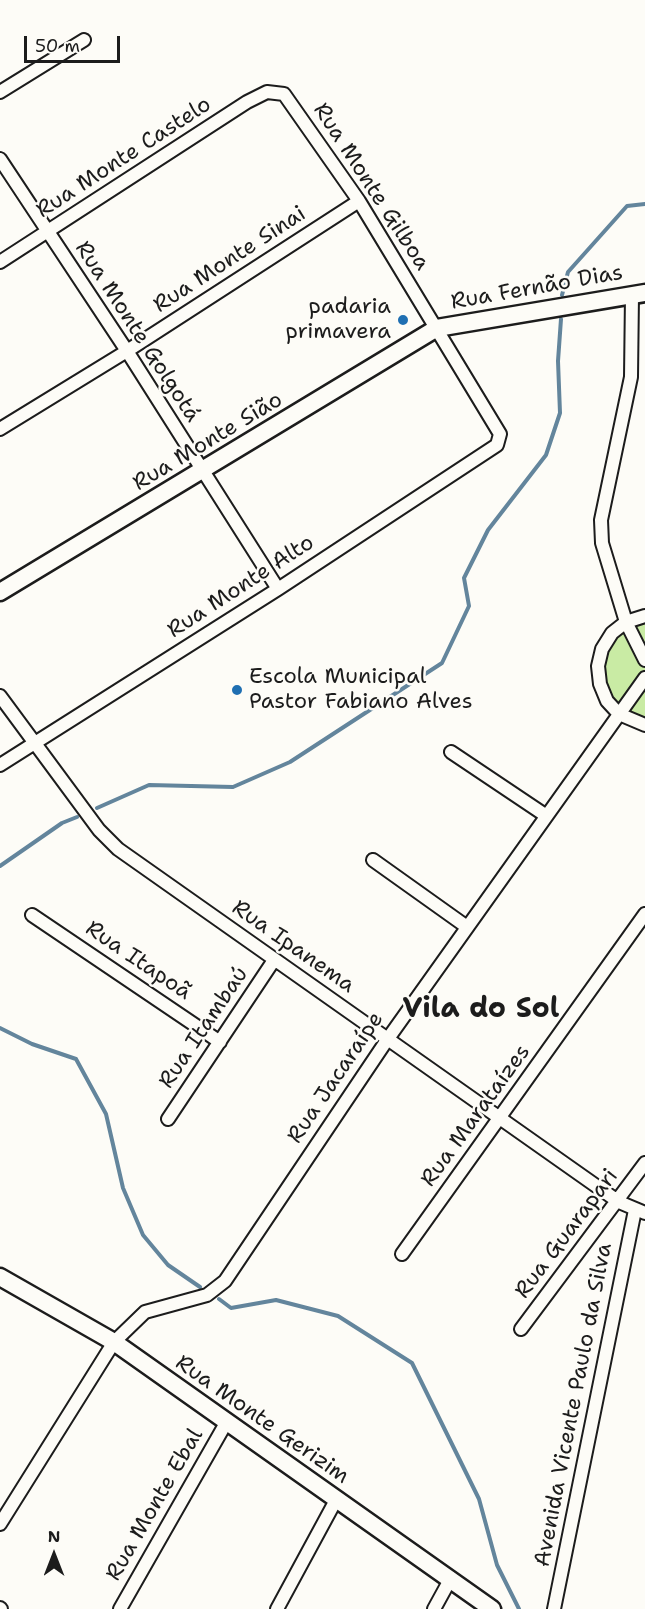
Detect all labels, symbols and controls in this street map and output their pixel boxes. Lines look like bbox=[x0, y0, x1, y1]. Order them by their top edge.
scale bar bbox=[27, 24, 123, 62]
text: 50 m bbox=[35, 34, 80, 58]
street label: Rua Monte Castelo bbox=[32, 92, 216, 224]
street label: Rua Monte Gilboa bbox=[307, 98, 435, 276]
street label: Rua Monte Sinai bbox=[149, 201, 311, 319]
street label: Rua Monte Golgotá bbox=[69, 237, 205, 427]
street label: Rua Fernão Dias bbox=[449, 260, 625, 316]
place label: padaria primavera bbox=[285, 294, 391, 346]
marker: padaria primavera bbox=[396, 313, 410, 327]
street label: Rua Monte Sião bbox=[128, 387, 288, 497]
street label: Rua Monte Alto bbox=[163, 530, 319, 644]
place label: Escola Municipal Pastor Fabiano Alves bbox=[249, 664, 473, 716]
marker: Escola Municipal Pastor Fabiano Alves bbox=[230, 683, 244, 697]
street label: Rua Ipanema bbox=[226, 895, 360, 999]
street label: Rua Itapoã bbox=[80, 916, 196, 1006]
street label: Rua Itambaú bbox=[154, 962, 254, 1094]
district label: Vila do Sol bbox=[402, 993, 560, 1027]
street label: Rua Jacaraípe bbox=[282, 1007, 390, 1149]
street label: Rua Marataízes bbox=[416, 1040, 536, 1192]
street label: Rua Guarapari bbox=[510, 1164, 624, 1304]
street label: Avenida Vicente Paulo da Silva bbox=[530, 1241, 618, 1569]
street label: Rua Monte Gerizim bbox=[170, 1350, 354, 1490]
street label: Rua Monte Ebal bbox=[101, 1424, 209, 1586]
north arrow bbox=[24, 1525, 84, 1585]
text: N bbox=[48, 1526, 60, 1547]

